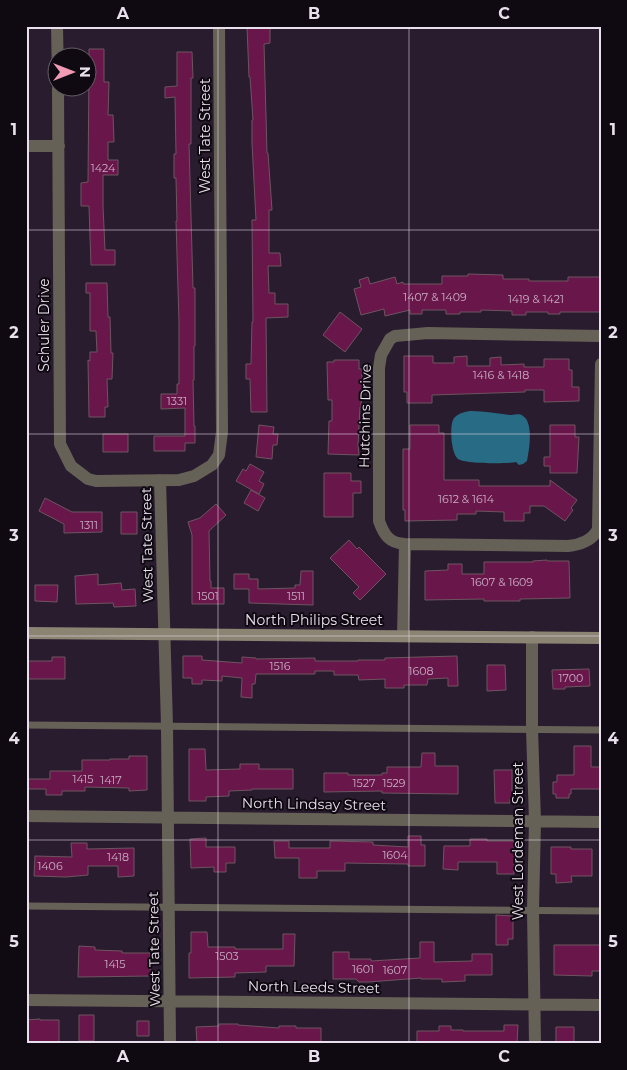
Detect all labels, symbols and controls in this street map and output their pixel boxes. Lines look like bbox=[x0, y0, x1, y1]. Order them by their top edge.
text: A bbox=[116, 4, 130, 23]
text: B bbox=[308, 4, 320, 23]
text: C bbox=[498, 4, 510, 23]
north arrow bbox=[48, 48, 98, 98]
text: N bbox=[76, 66, 94, 78]
street label: West Tate Street bbox=[196, 78, 214, 194]
text: 1 bbox=[11, 120, 17, 139]
text: 1 bbox=[610, 120, 616, 139]
house number: 1424 bbox=[91, 161, 116, 175]
street label: Schuler Drive bbox=[35, 278, 53, 372]
house number: 1407 & 1409 bbox=[403, 290, 467, 304]
house number: 1419 & 1421 bbox=[508, 292, 564, 306]
text: 2 bbox=[9, 323, 19, 342]
text: 2 bbox=[608, 323, 618, 342]
street label: Hutchins Drive bbox=[355, 364, 375, 468]
house number: 1416 & 1418 bbox=[473, 368, 529, 382]
house number: 1331 bbox=[167, 394, 187, 408]
street label: West Tate Street bbox=[137, 487, 157, 603]
house number: 1612 & 1614 bbox=[438, 492, 495, 506]
house number: 1311 bbox=[80, 518, 98, 532]
text: 3 bbox=[8, 526, 19, 545]
text: 3 bbox=[607, 526, 618, 545]
house number: 1607 & 1609 bbox=[471, 575, 533, 589]
house number: 1501 bbox=[197, 589, 219, 603]
house number: 1511 bbox=[287, 589, 305, 603]
street label: North Philips Street bbox=[245, 611, 383, 629]
house number: 1516 bbox=[270, 659, 291, 673]
house number: 1608 bbox=[409, 664, 433, 678]
house number: 1700 bbox=[559, 671, 583, 685]
text: 4 bbox=[8, 729, 20, 748]
text: 4 bbox=[607, 729, 619, 748]
street label: West Lordeman Street bbox=[509, 762, 527, 920]
house number: 1415 bbox=[72, 772, 94, 786]
house number: 1417 bbox=[100, 773, 122, 787]
house number: 1527 bbox=[353, 776, 375, 790]
house number: 1529 bbox=[382, 776, 406, 790]
street label: North Lindsay Street bbox=[242, 794, 387, 814]
house number: 1604 bbox=[382, 848, 408, 862]
house number: 1418 bbox=[107, 850, 129, 864]
house number: 1406 bbox=[37, 859, 63, 873]
street label: West Tate Street bbox=[144, 891, 164, 1007]
text: 5 bbox=[9, 932, 19, 951]
text: 5 bbox=[608, 932, 618, 951]
house number: 1503 bbox=[215, 949, 239, 963]
house number: 1415 bbox=[104, 957, 126, 971]
house number: 1601 bbox=[352, 962, 374, 976]
house number: 1607 bbox=[383, 963, 407, 977]
street label: North Leeds Street bbox=[248, 977, 381, 997]
text: A bbox=[116, 1047, 130, 1066]
text: B bbox=[308, 1047, 320, 1066]
text: C bbox=[498, 1047, 510, 1066]

